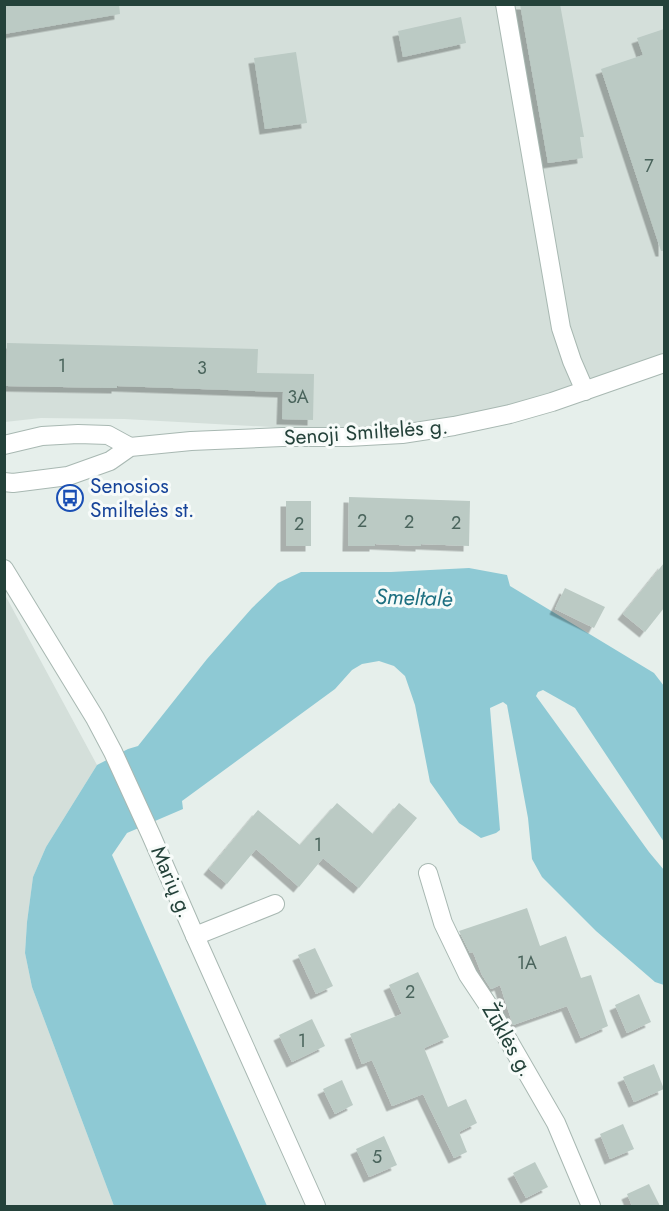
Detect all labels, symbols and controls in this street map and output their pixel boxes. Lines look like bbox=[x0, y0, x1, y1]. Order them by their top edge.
house number: 7 bbox=[644, 153, 654, 179]
house number: 1 bbox=[58, 353, 66, 379]
house number: 3 bbox=[197, 355, 207, 381]
house number: 3A bbox=[287, 384, 309, 410]
street label: Senoji Smiltelės g. bbox=[283, 411, 449, 453]
place label: Senosios Smiltelės st. bbox=[90, 471, 194, 525]
bus stop icon: Senosios Smiltelės st. bbox=[55, 483, 85, 513]
house number: 2 bbox=[357, 508, 367, 534]
house number: 2 bbox=[404, 509, 414, 535]
house number: 2 bbox=[451, 510, 461, 536]
house number: 2 bbox=[294, 511, 304, 537]
water label: Smeltalė bbox=[375, 580, 453, 614]
house number: 1 bbox=[314, 832, 322, 858]
street label: Marių g. bbox=[143, 841, 201, 923]
house number: 1A bbox=[517, 950, 537, 976]
house number: 2 bbox=[405, 979, 415, 1005]
street label: Žūklės g. bbox=[475, 998, 541, 1082]
house number: 1 bbox=[298, 1028, 306, 1054]
house number: 5 bbox=[372, 1144, 382, 1170]

